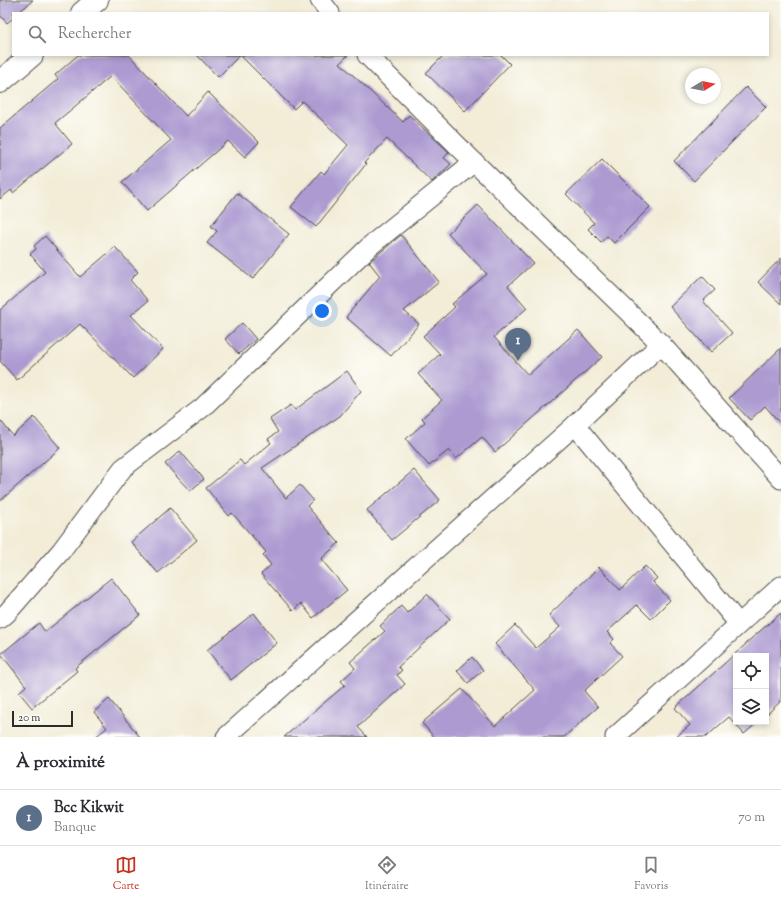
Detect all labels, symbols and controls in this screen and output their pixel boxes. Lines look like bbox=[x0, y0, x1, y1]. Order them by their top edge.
search box bbox=[12, 12, 769, 56]
icon: search bbox=[26, 23, 48, 45]
text: Rechercher bbox=[58, 24, 131, 45]
north arrow bbox=[685, 68, 721, 104]
your location bbox=[312, 301, 332, 321]
pin: 1 bbox=[505, 328, 531, 361]
map controls bbox=[733, 653, 769, 725]
button: locate bbox=[733, 653, 769, 689]
button: layers bbox=[733, 689, 769, 725]
scale bar bbox=[12, 709, 73, 728]
text: 20 m bbox=[18, 710, 40, 726]
text: À proximité bbox=[16, 751, 105, 775]
text: Bcc Kikwit bbox=[54, 798, 124, 819]
text: 1 bbox=[27, 809, 31, 827]
text: 70 m bbox=[738, 809, 765, 827]
text: Banque bbox=[54, 819, 96, 837]
tab: Carte bbox=[113, 854, 139, 894]
tab: Itinéraire bbox=[365, 854, 409, 894]
tab: Favoris bbox=[634, 854, 668, 894]

